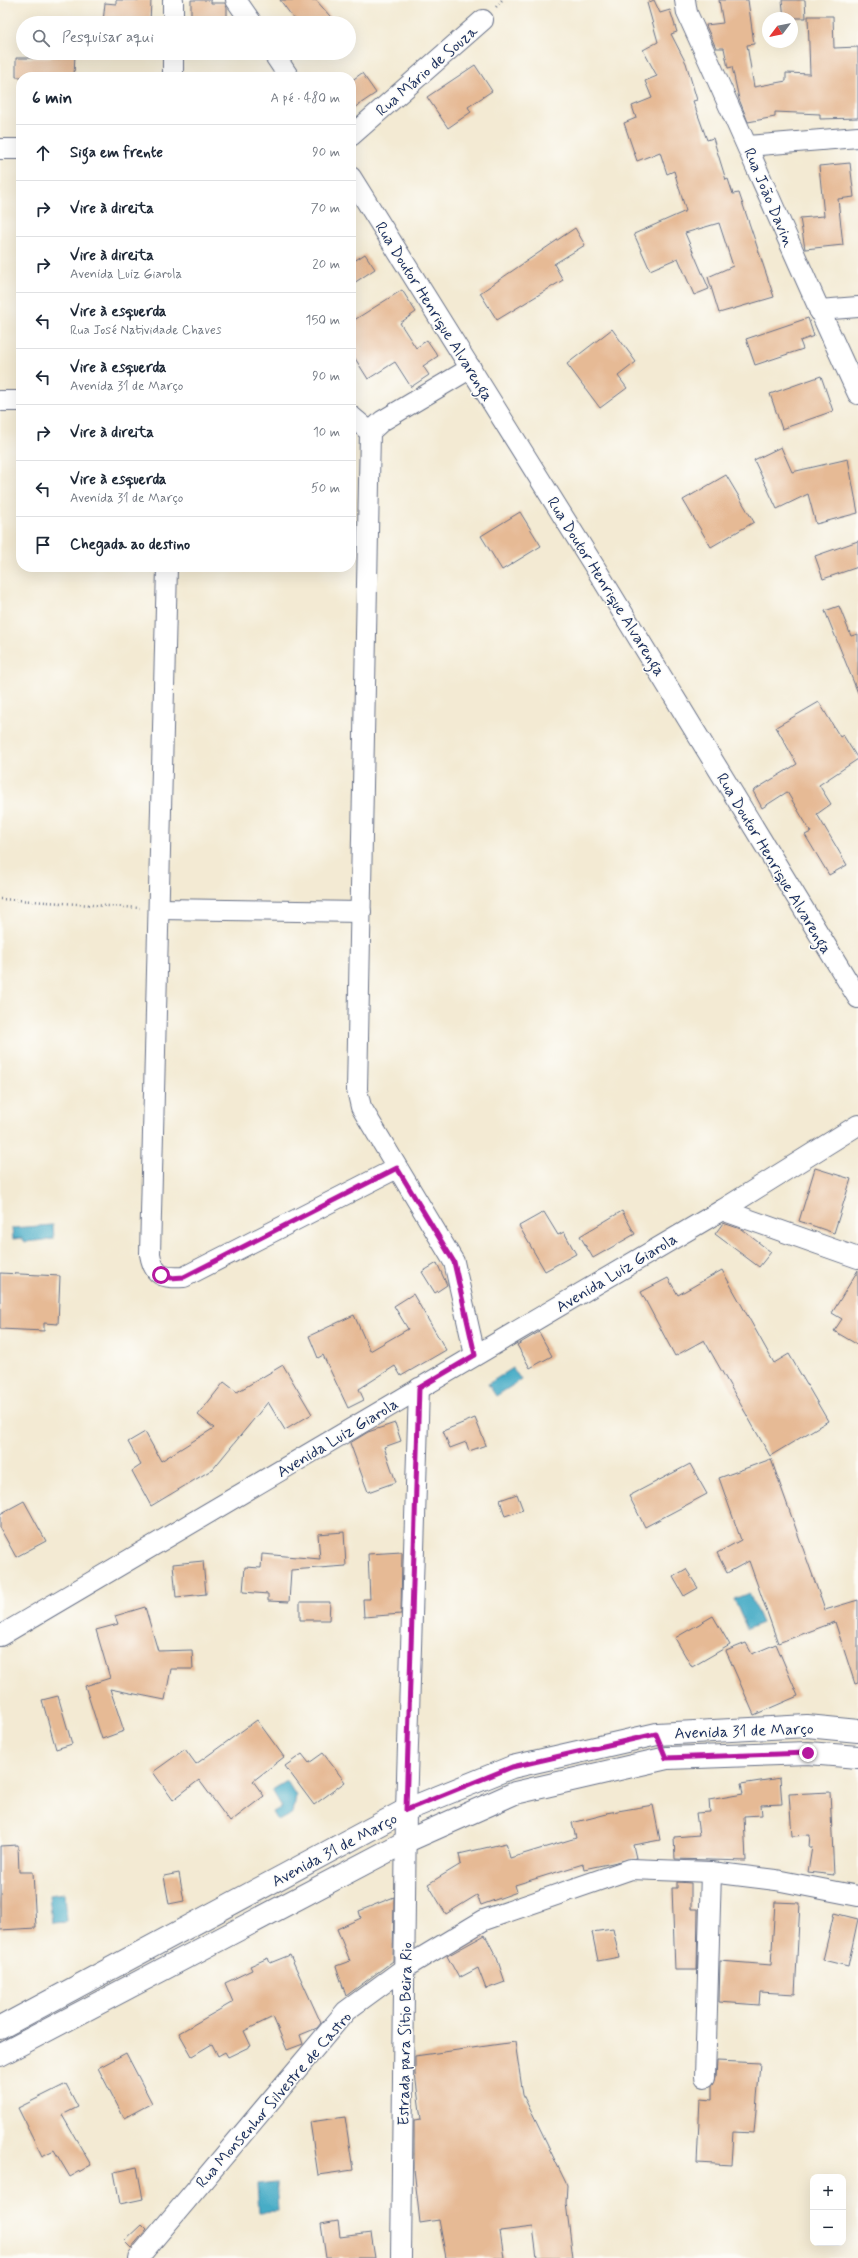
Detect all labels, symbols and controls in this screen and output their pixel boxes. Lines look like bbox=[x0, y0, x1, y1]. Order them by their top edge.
north arrow bbox=[762, 12, 798, 48]
search box bbox=[16, 16, 356, 60]
street label: Rua Mário de Souza bbox=[372, 21, 483, 121]
icon: search bbox=[30, 27, 52, 49]
text: Pesquisar aqui bbox=[62, 28, 154, 48]
text: 6 min bbox=[32, 87, 72, 109]
text: A pé · 480 m bbox=[271, 90, 340, 107]
icon: ahead bbox=[32, 142, 54, 164]
text: Siga em frente bbox=[70, 143, 163, 163]
text: 90 m bbox=[312, 144, 340, 161]
street label: Rua João Davin bbox=[738, 145, 799, 251]
icon: right bbox=[32, 198, 54, 220]
text: Vire à direita bbox=[70, 199, 154, 219]
text: 70 m bbox=[311, 200, 340, 217]
street label: Rua Doutor Henrique Alvarenga bbox=[369, 218, 498, 406]
text: Vire à direita bbox=[70, 246, 154, 266]
icon: right bbox=[32, 254, 54, 276]
text: 20 m bbox=[312, 256, 340, 273]
text: Avenida Luiz Giarola bbox=[70, 266, 182, 283]
text: Vire à esquerda bbox=[70, 302, 166, 322]
icon: left bbox=[32, 310, 54, 332]
text: 150 m bbox=[306, 312, 340, 329]
text: Rua José Natividade Chaves bbox=[70, 322, 222, 339]
text: Vire à esquerda bbox=[70, 358, 166, 378]
icon: left bbox=[32, 366, 54, 388]
text: 90 m bbox=[312, 368, 340, 385]
text: Avenida 31 de Março bbox=[70, 378, 183, 395]
icon: right bbox=[32, 422, 54, 444]
text: Vire à direita bbox=[70, 423, 154, 443]
text: 10 m bbox=[313, 424, 340, 441]
text: Vire à esquerda bbox=[70, 470, 166, 490]
icon: left bbox=[32, 478, 54, 500]
text: 50 m bbox=[311, 480, 340, 497]
text: Avenida 31 de Março bbox=[70, 490, 183, 507]
street label: Rua Doutor Henrique Alvarenga bbox=[541, 493, 670, 681]
icon: arrive bbox=[32, 534, 54, 556]
text: Chegada ao destino bbox=[70, 535, 190, 555]
street label: Rua Doutor Henrique Alvarenga bbox=[710, 769, 836, 959]
street label: Avenida Luiz Giarola bbox=[552, 1229, 681, 1318]
route start bbox=[152, 1266, 170, 1284]
street label: Avenida Luiz Giarola bbox=[273, 1394, 402, 1483]
street label: Avenida 31 de Março bbox=[674, 1719, 814, 1744]
route end bbox=[799, 1744, 817, 1762]
street label: Avenida 31 de Março bbox=[268, 1808, 401, 1892]
street label: Estrada para Sítio Beira Rio bbox=[393, 1942, 418, 2126]
street label: Rua Monsenhor Silvestre de Castro bbox=[192, 2007, 357, 2193]
map controls bbox=[810, 2174, 846, 2246]
button: + bbox=[810, 2174, 846, 2210]
button: − bbox=[810, 2210, 846, 2246]

